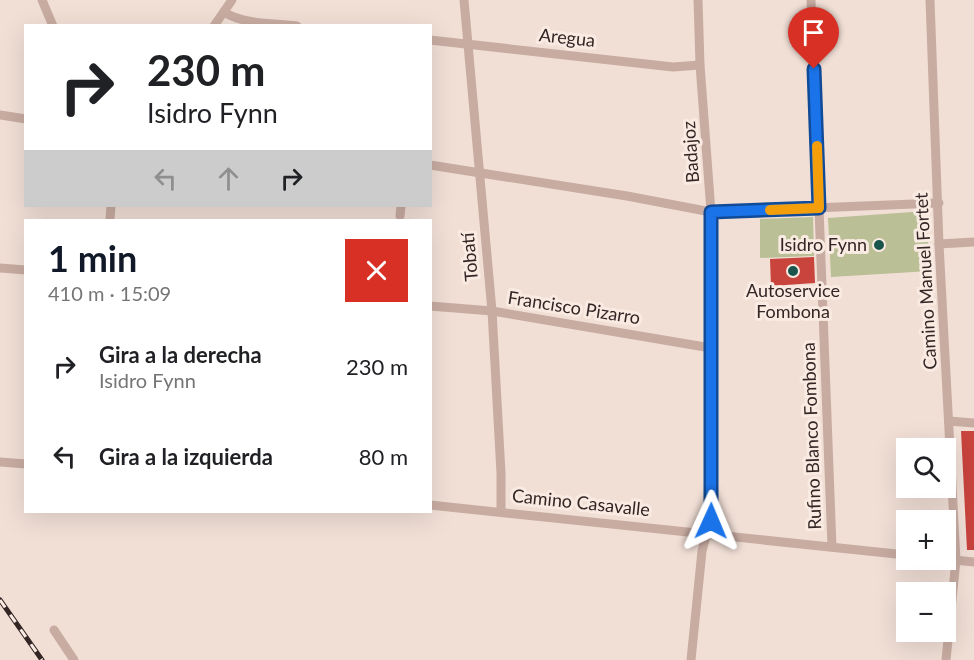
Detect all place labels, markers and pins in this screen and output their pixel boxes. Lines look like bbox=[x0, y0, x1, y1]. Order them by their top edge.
pin bbox=[788, 7, 839, 69]
place label: Isidro Fynn bbox=[780, 233, 867, 255]
marker: Isidro Fynn bbox=[872, 238, 886, 252]
marker: Autoservice Fombona bbox=[786, 264, 800, 278]
place label: Autoservice Fombona bbox=[746, 279, 840, 322]

